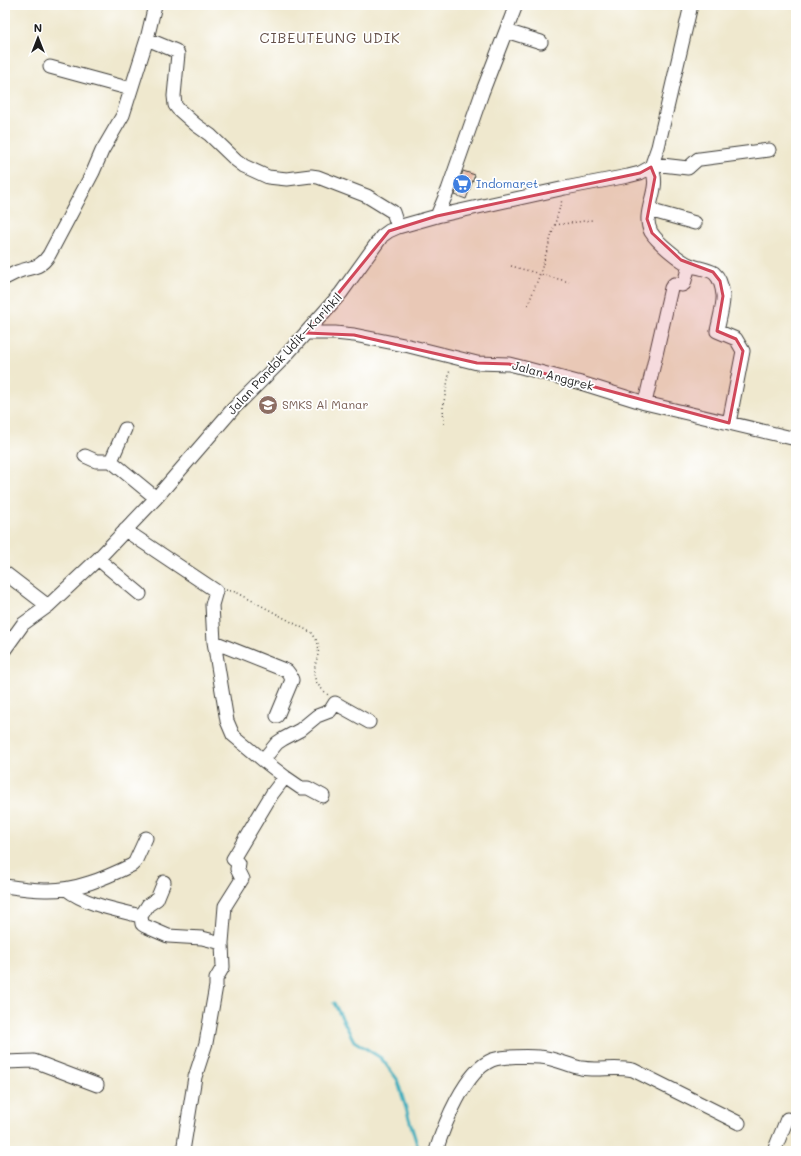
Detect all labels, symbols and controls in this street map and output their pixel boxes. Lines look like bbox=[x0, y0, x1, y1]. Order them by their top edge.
north arrow bbox=[18, 18, 58, 58]
text: N bbox=[34, 20, 42, 35]
district label: CIBEUTEUNG UDIK bbox=[259, 28, 401, 47]
supermarket icon: Indomaret bbox=[451, 173, 473, 195]
place label: Indomaret bbox=[476, 175, 538, 191]
street label: Jalan Pondok Udik–Karihkil bbox=[224, 289, 345, 418]
street label: Jalan Anggrek bbox=[511, 356, 596, 394]
school or university icon: SMKS Al Manar bbox=[257, 394, 279, 416]
place label: SMKS Al Manar bbox=[282, 396, 369, 412]

